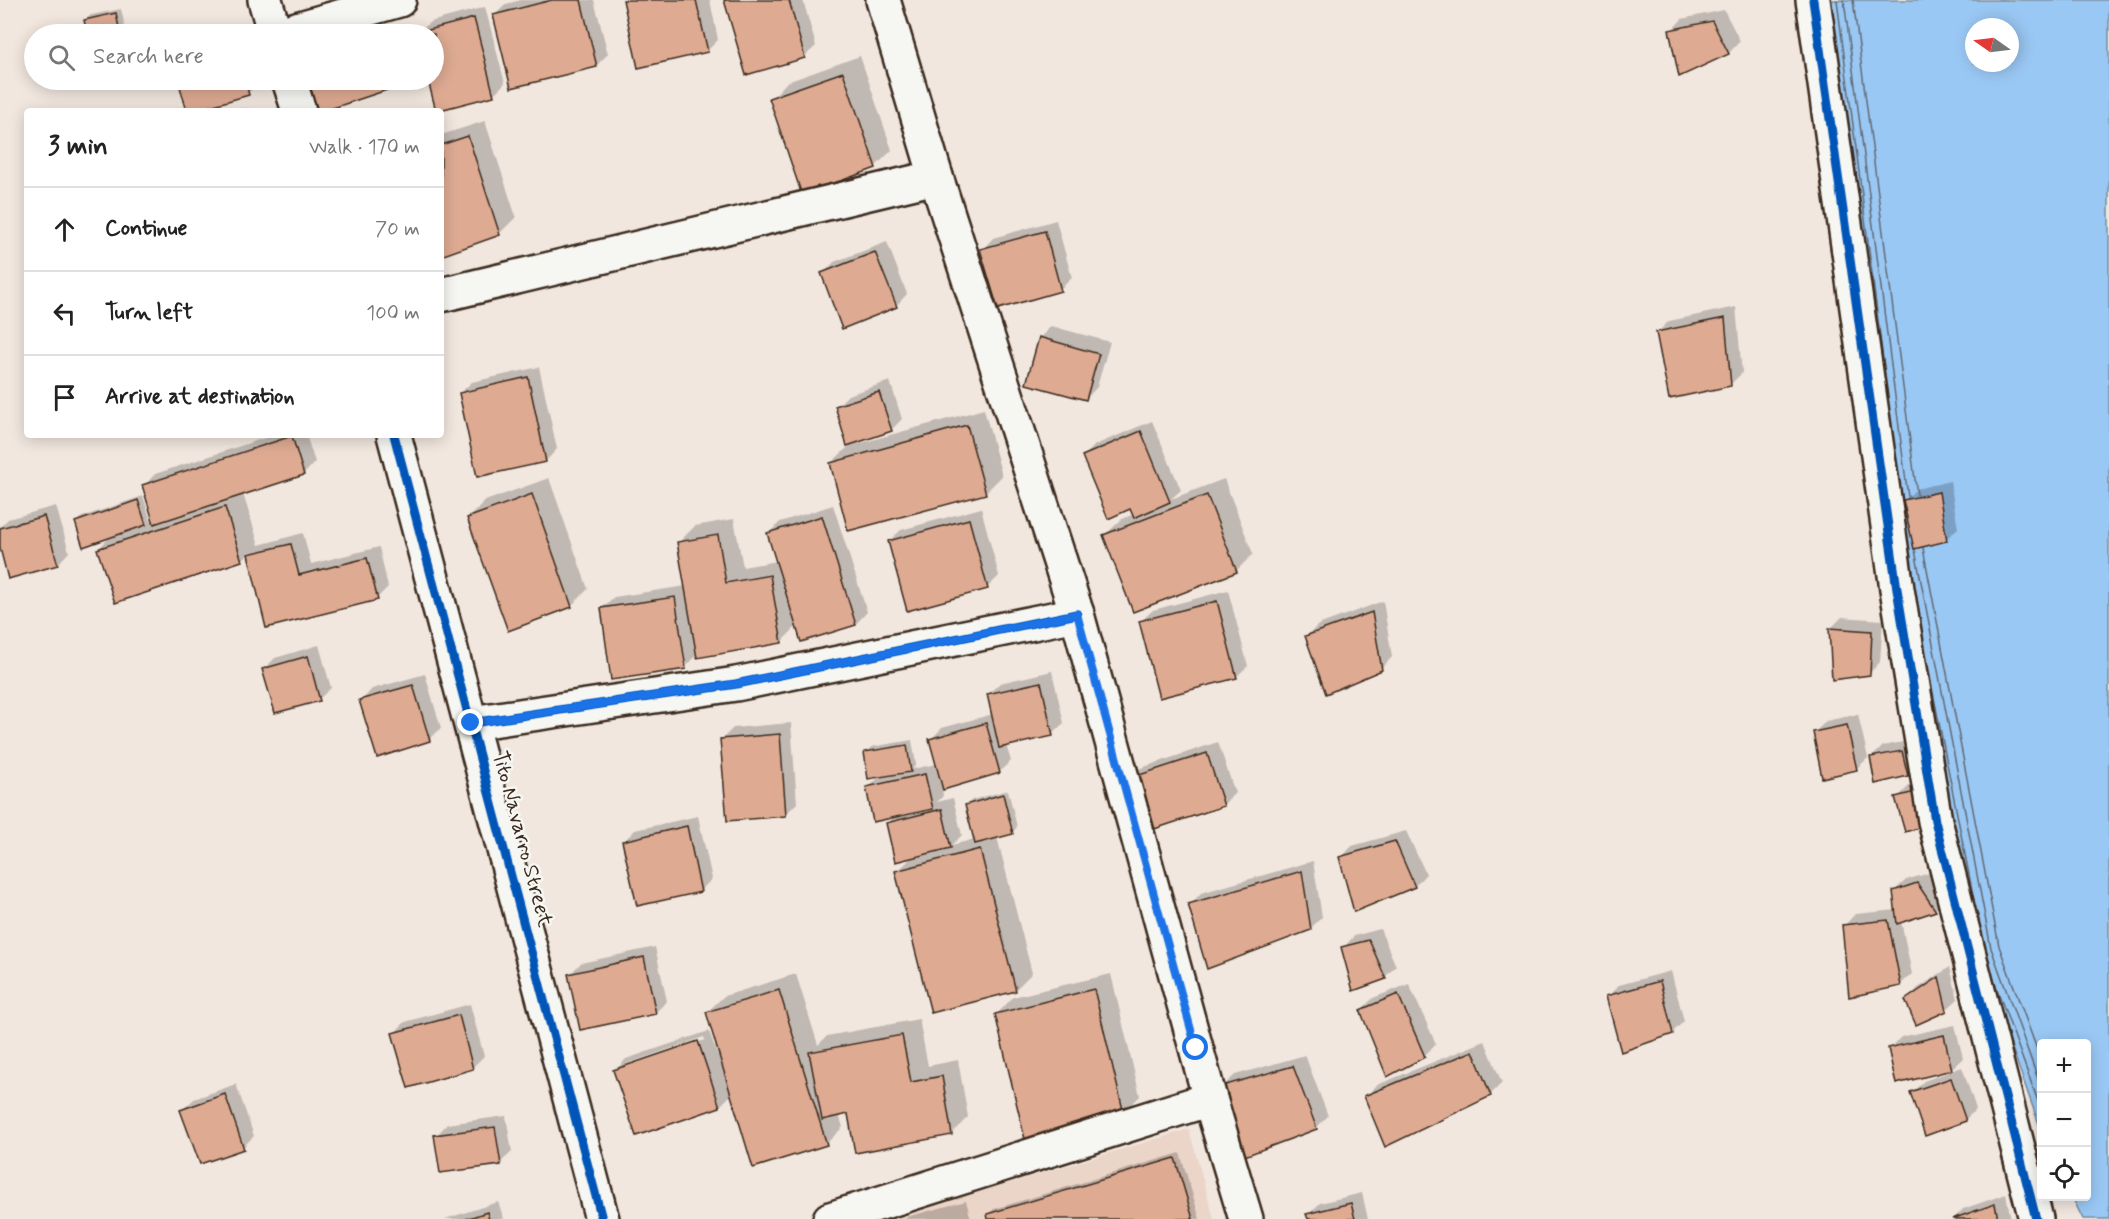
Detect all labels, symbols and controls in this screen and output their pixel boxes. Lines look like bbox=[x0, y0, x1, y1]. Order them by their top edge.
north arrow bbox=[1965, 18, 2019, 72]
search box bbox=[24, 24, 444, 90]
icon: search bbox=[45, 41, 78, 74]
text: Search here bbox=[93, 43, 204, 71]
text: 3 min bbox=[48, 130, 108, 164]
text: Walk · 170 m bbox=[309, 134, 420, 161]
icon: ahead bbox=[48, 213, 81, 246]
text: Continue bbox=[105, 215, 187, 243]
text: 70 m bbox=[375, 216, 420, 243]
icon: left bbox=[48, 297, 81, 330]
text: Turn left bbox=[105, 299, 193, 327]
text: 100 m bbox=[366, 300, 420, 327]
icon: arrive bbox=[48, 381, 81, 414]
text: Arrive at destination bbox=[105, 383, 295, 411]
route end bbox=[457, 709, 483, 735]
street label: Tito Navarro Street bbox=[485, 748, 559, 930]
route start bbox=[1182, 1034, 1208, 1060]
map controls bbox=[2037, 1039, 2091, 1201]
button: + bbox=[2037, 1039, 2091, 1093]
button: − bbox=[2037, 1093, 2091, 1147]
button: locate bbox=[2037, 1147, 2091, 1201]

